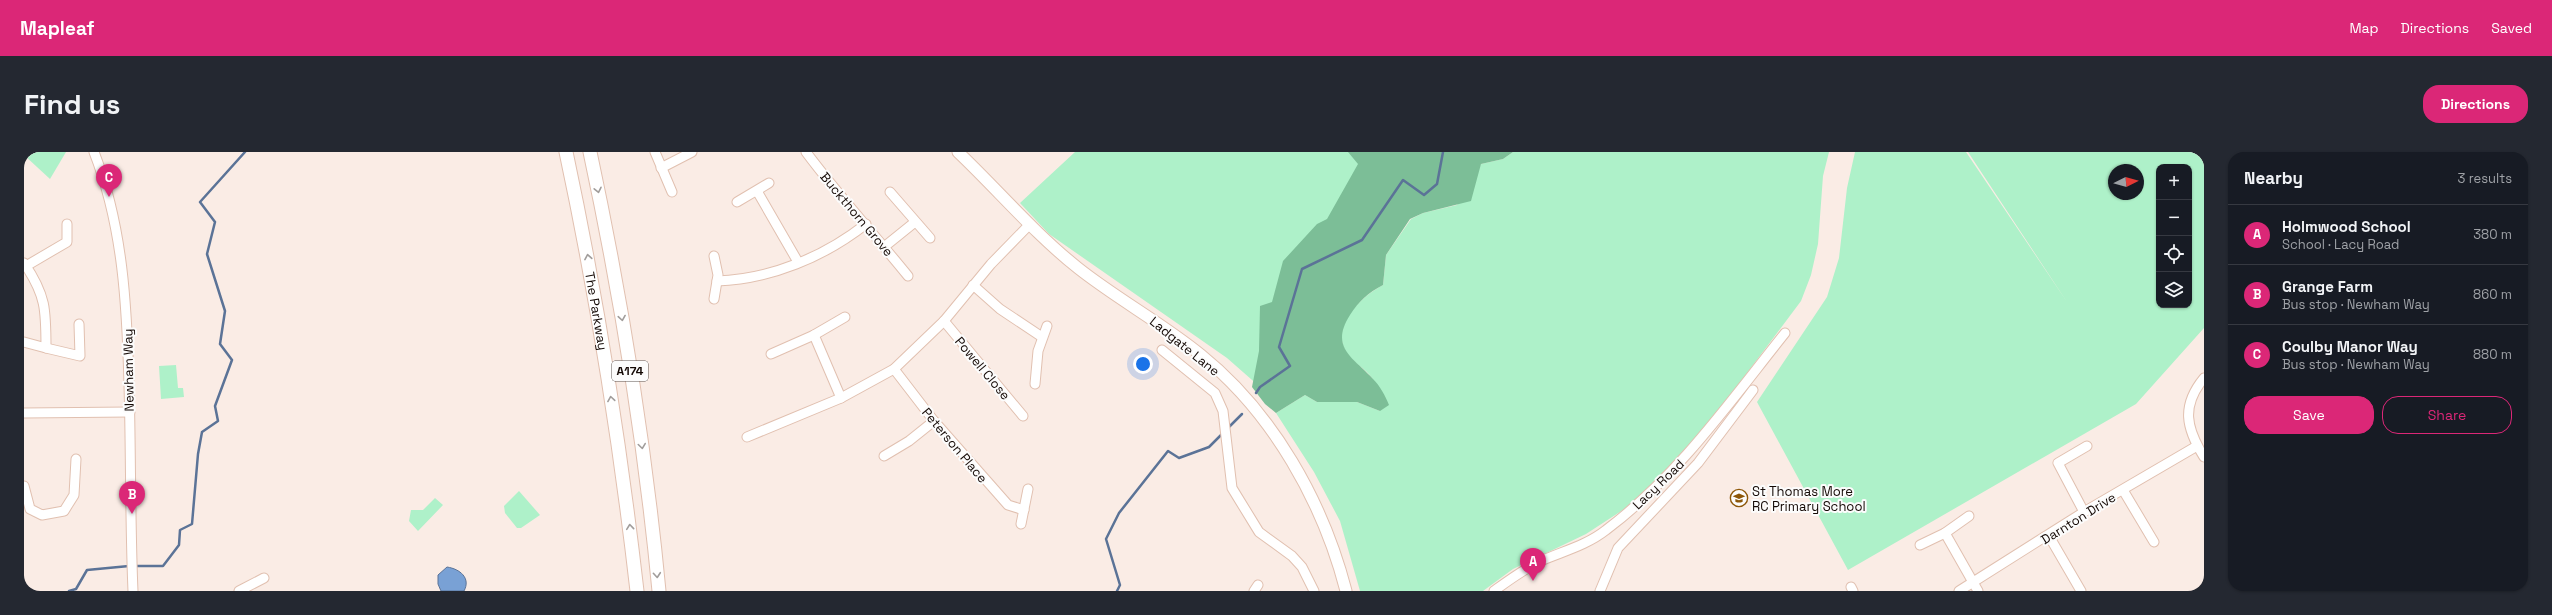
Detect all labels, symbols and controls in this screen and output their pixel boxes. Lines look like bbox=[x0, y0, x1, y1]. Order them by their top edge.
text: Mapleaf bbox=[20, 16, 94, 41]
text: Map bbox=[2349, 19, 2379, 37]
text: Directions bbox=[2401, 19, 2469, 37]
text: Saved bbox=[2491, 19, 2532, 37]
button: Directions bbox=[2423, 85, 2528, 123]
text: Find us bbox=[24, 86, 121, 122]
pin: C bbox=[96, 164, 122, 197]
north arrow bbox=[2108, 164, 2144, 200]
map controls bbox=[2156, 164, 2192, 308]
button: + bbox=[2156, 164, 2192, 200]
text: Nearby bbox=[2244, 167, 2303, 189]
street label: Buckthorn Grove bbox=[816, 169, 897, 260]
text: 3 results bbox=[2458, 170, 2512, 187]
one-way arrow bbox=[593, 187, 601, 193]
button: − bbox=[2156, 200, 2192, 236]
text: Holmwood School bbox=[2282, 217, 2411, 236]
text: A bbox=[2253, 226, 2261, 243]
text: 380 m bbox=[2473, 226, 2512, 243]
button: locate bbox=[2156, 236, 2192, 272]
text: School · Lacy Road bbox=[2282, 236, 2399, 253]
one-way arrow bbox=[584, 253, 592, 260]
street label: The Parkway bbox=[581, 271, 611, 352]
button: layers bbox=[2156, 272, 2192, 308]
text: Grange Farm bbox=[2282, 277, 2373, 296]
text: B bbox=[2253, 286, 2261, 303]
text: 860 m bbox=[2473, 286, 2512, 303]
text: Bus stop · Newham Way bbox=[2282, 296, 2430, 313]
street label: Ladgate Lane bbox=[1146, 313, 1223, 380]
one-way arrow bbox=[617, 315, 626, 321]
street label: Newham Way bbox=[119, 328, 138, 412]
street label: Powell Close bbox=[951, 333, 1014, 403]
text: Coulby Manor Way bbox=[2282, 337, 2418, 356]
text: C bbox=[2253, 346, 2261, 363]
text: 880 m bbox=[2473, 346, 2512, 363]
your location bbox=[1133, 354, 1153, 374]
text: Bus stop · Newham Way bbox=[2282, 356, 2430, 373]
road number: A174 bbox=[612, 361, 648, 381]
one-way arrow bbox=[607, 396, 616, 402]
button: Save bbox=[2244, 396, 2374, 434]
button: Share bbox=[2382, 396, 2512, 434]
street label: Peterson Place bbox=[918, 404, 991, 486]
one-way arrow bbox=[637, 443, 646, 449]
street label: Lacy Road bbox=[1629, 456, 1688, 513]
pin: B bbox=[119, 481, 145, 514]
place label: St Thomas More RC Primary School bbox=[1752, 483, 1866, 515]
school or university icon: St Thomas More RC Primary School bbox=[1729, 488, 1749, 508]
street label: Darnton Drive bbox=[2038, 489, 2119, 548]
one-way arrow bbox=[626, 524, 635, 530]
pin: A bbox=[1520, 548, 1546, 581]
one-way arrow bbox=[653, 572, 662, 578]

